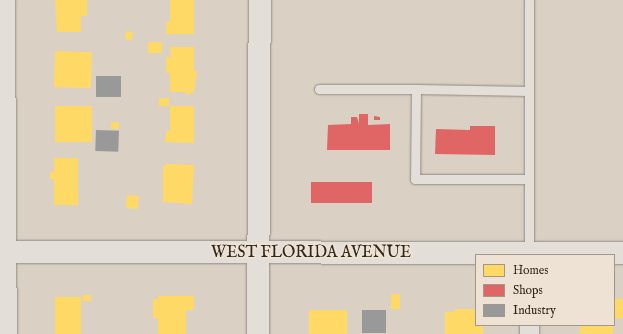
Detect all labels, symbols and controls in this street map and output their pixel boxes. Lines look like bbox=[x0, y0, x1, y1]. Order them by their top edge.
street label: WEST FLORIDA AVENUE bbox=[211, 243, 411, 263]
legend bbox=[475, 254, 615, 326]
text: Homes bbox=[513, 263, 549, 278]
text: Shops bbox=[513, 283, 543, 298]
text: Industry bbox=[513, 303, 556, 318]

